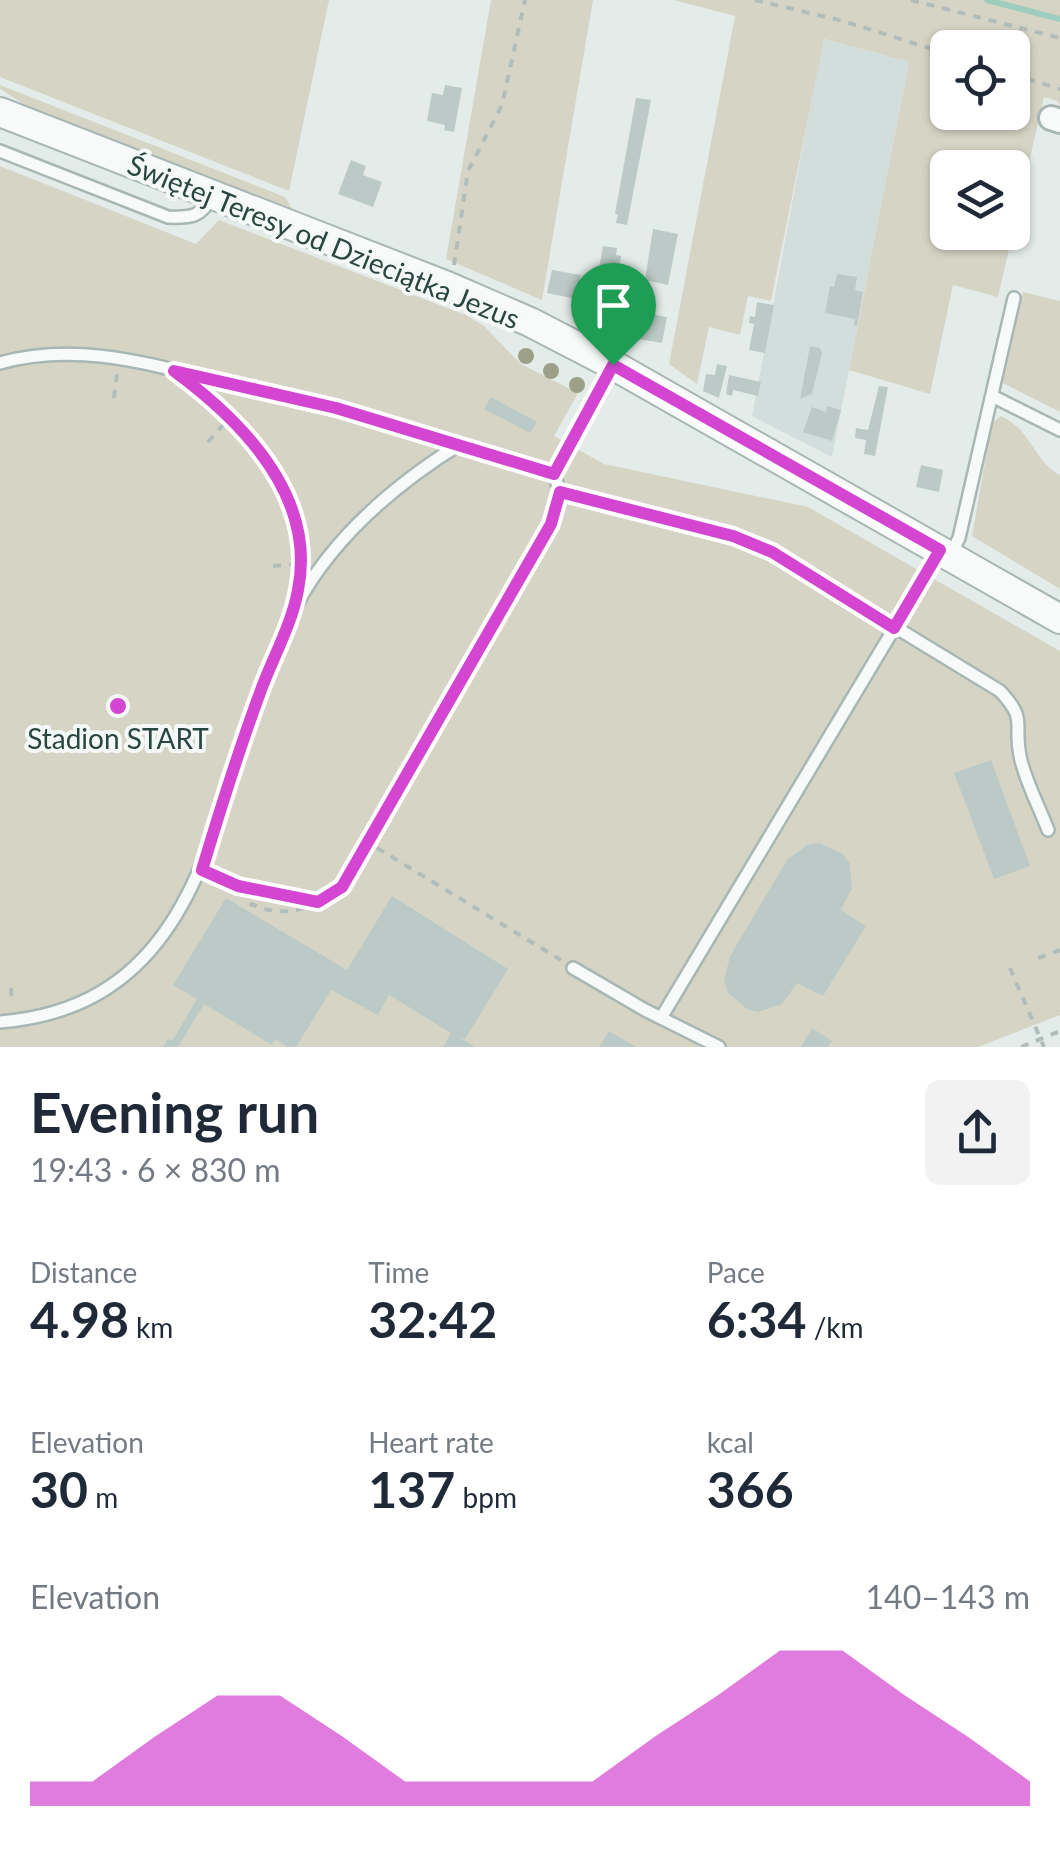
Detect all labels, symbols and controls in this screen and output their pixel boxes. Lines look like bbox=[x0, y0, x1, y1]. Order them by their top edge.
map controls bbox=[930, 30, 1030, 250]
button: locate bbox=[930, 30, 1030, 130]
street label: Świętej Teresy od Dzieciątka Jezus bbox=[123, 147, 525, 335]
button: layers bbox=[930, 150, 1030, 250]
pin bbox=[571, 263, 656, 366]
icon: arrive bbox=[586, 278, 641, 333]
marker: Stadion START bbox=[107, 695, 129, 717]
place label: Stadion START bbox=[27, 721, 209, 755]
text: Evening run bbox=[30, 1079, 319, 1145]
button: share bbox=[925, 1080, 1030, 1185]
text: 19:43 · 6 × 830 m bbox=[30, 1150, 281, 1189]
text: Distance bbox=[30, 1255, 137, 1289]
text: Time bbox=[368, 1255, 429, 1289]
text: Pace bbox=[707, 1255, 765, 1289]
text: 4.98 bbox=[30, 1289, 129, 1349]
text: 32:42 bbox=[368, 1289, 497, 1349]
text: 6:34 bbox=[707, 1289, 807, 1349]
text: km bbox=[129, 1310, 173, 1344]
text: /km bbox=[807, 1310, 864, 1344]
text: Elevation bbox=[30, 1425, 144, 1459]
text: Heart rate bbox=[368, 1425, 494, 1459]
text: kcal bbox=[707, 1425, 754, 1459]
text: 30 bbox=[30, 1459, 88, 1519]
text: 137 bbox=[368, 1459, 455, 1519]
text: 366 bbox=[707, 1459, 794, 1519]
text: m bbox=[88, 1480, 118, 1514]
text: bpm bbox=[455, 1480, 517, 1514]
text: Elevation bbox=[30, 1577, 160, 1616]
text: 140–143 m bbox=[866, 1577, 1030, 1616]

